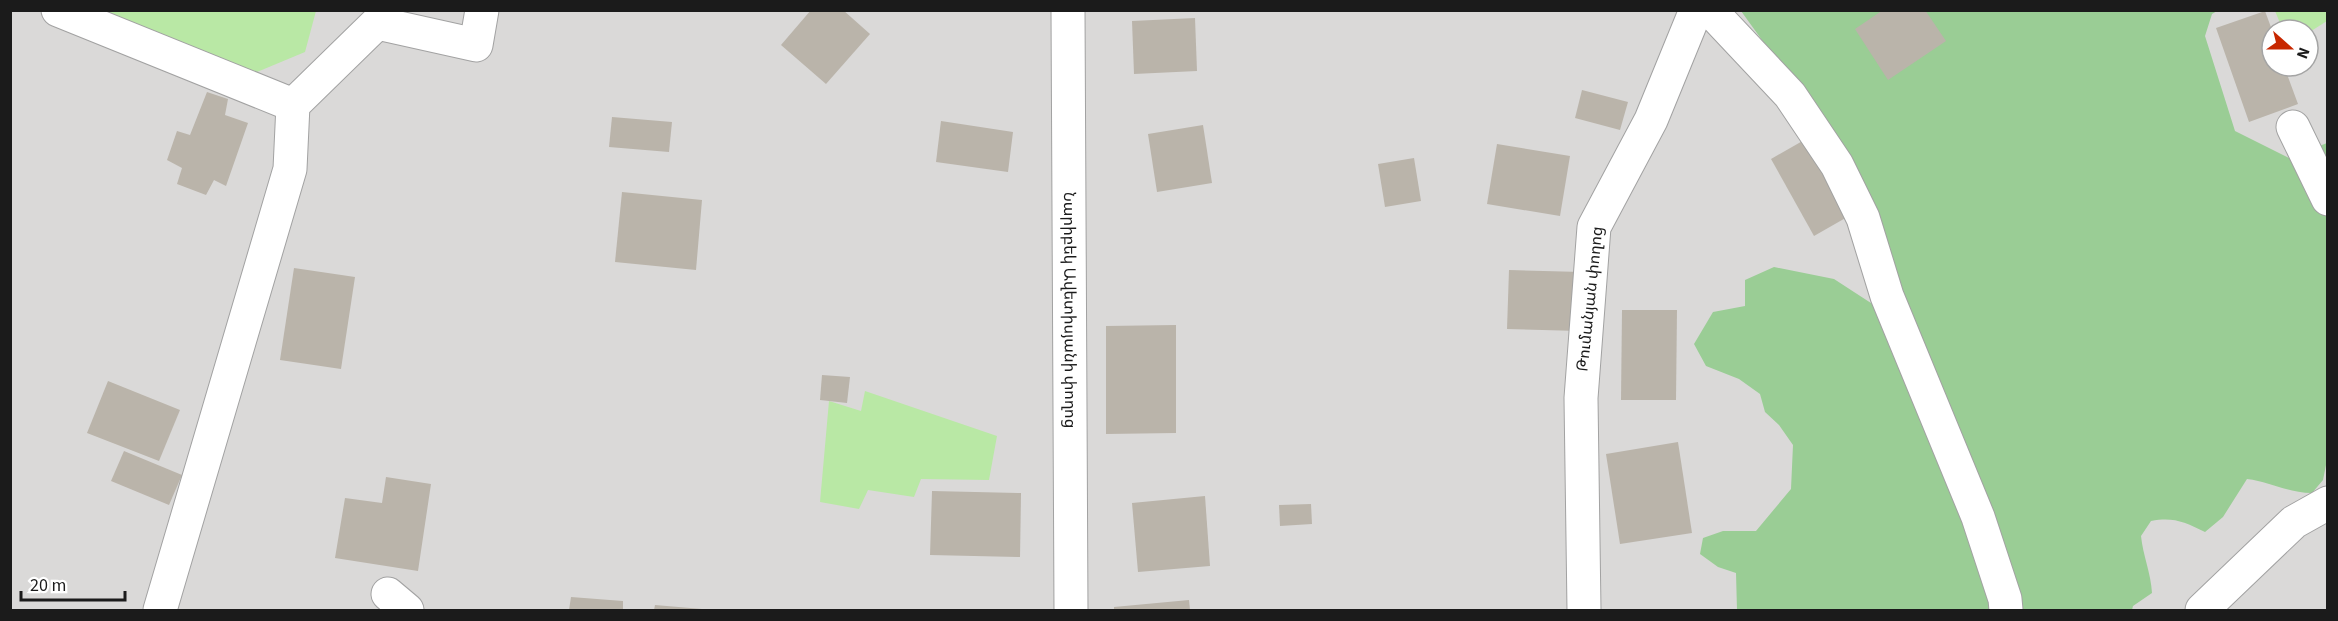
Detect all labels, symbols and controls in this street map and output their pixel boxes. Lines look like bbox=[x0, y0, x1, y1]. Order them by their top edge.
north arrow bbox=[2260, 18, 2320, 78]
text: N bbox=[2291, 44, 2315, 62]
street label: Նարիբեկ Ավետիսյանի փողոց bbox=[1058, 192, 1081, 428]
street label: Թումանյան փողոց bbox=[1571, 225, 1609, 373]
scale bar bbox=[21, 564, 124, 602]
text: 20 m bbox=[30, 573, 66, 598]

